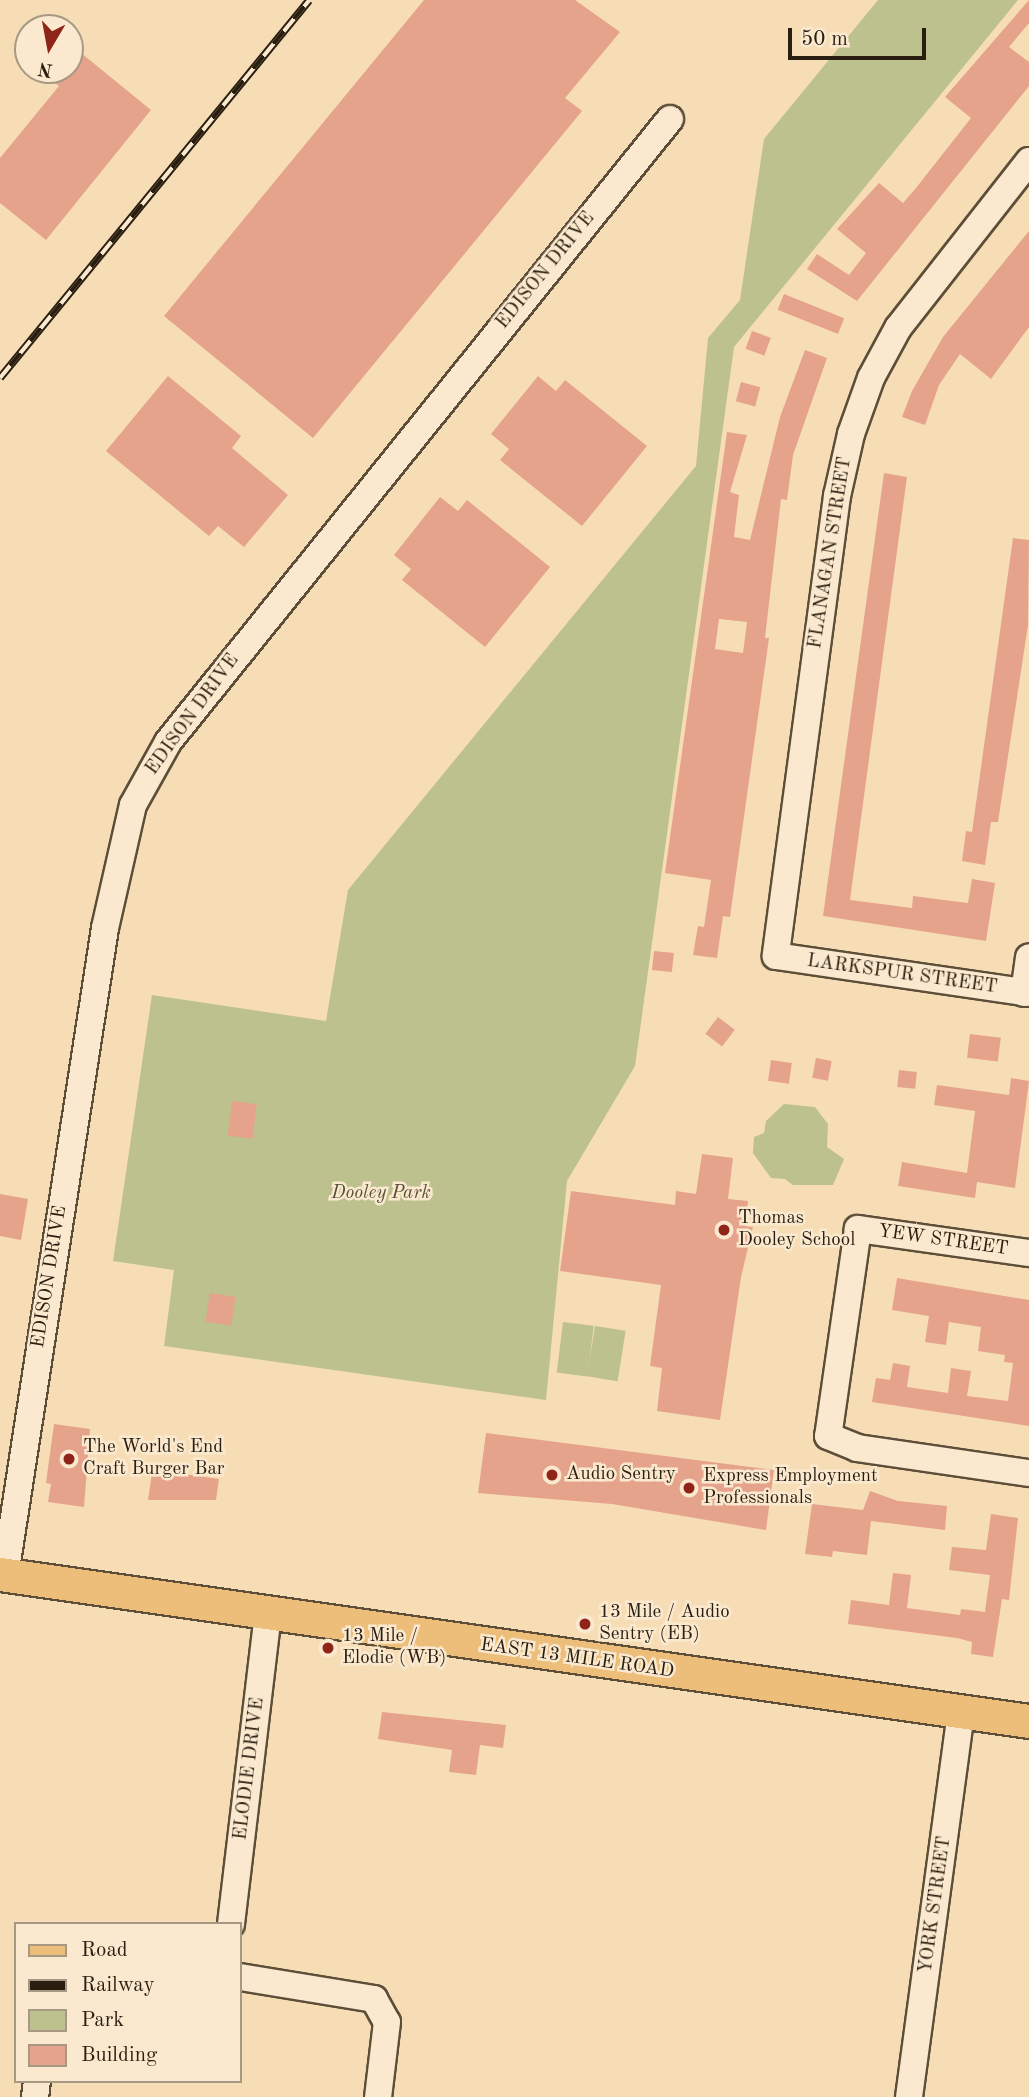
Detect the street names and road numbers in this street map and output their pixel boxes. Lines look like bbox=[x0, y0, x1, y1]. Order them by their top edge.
street label: EDISON DRIVE bbox=[492, 208, 600, 334]
street label: FLANAGAN STREET bbox=[805, 455, 857, 651]
street label: EDISON DRIVE bbox=[141, 650, 245, 780]
street label: LARKSPUR STREET bbox=[805, 950, 999, 1000]
street label: EDISON DRIVE bbox=[27, 1204, 73, 1350]
street label: YEW STREET bbox=[876, 1221, 1010, 1261]
street label: EAST 13 MILE ROAD bbox=[479, 1634, 675, 1684]
street label: ELODIE DRIVE bbox=[230, 1696, 270, 1842]
street label: YORK STREET bbox=[915, 1835, 957, 1975]

